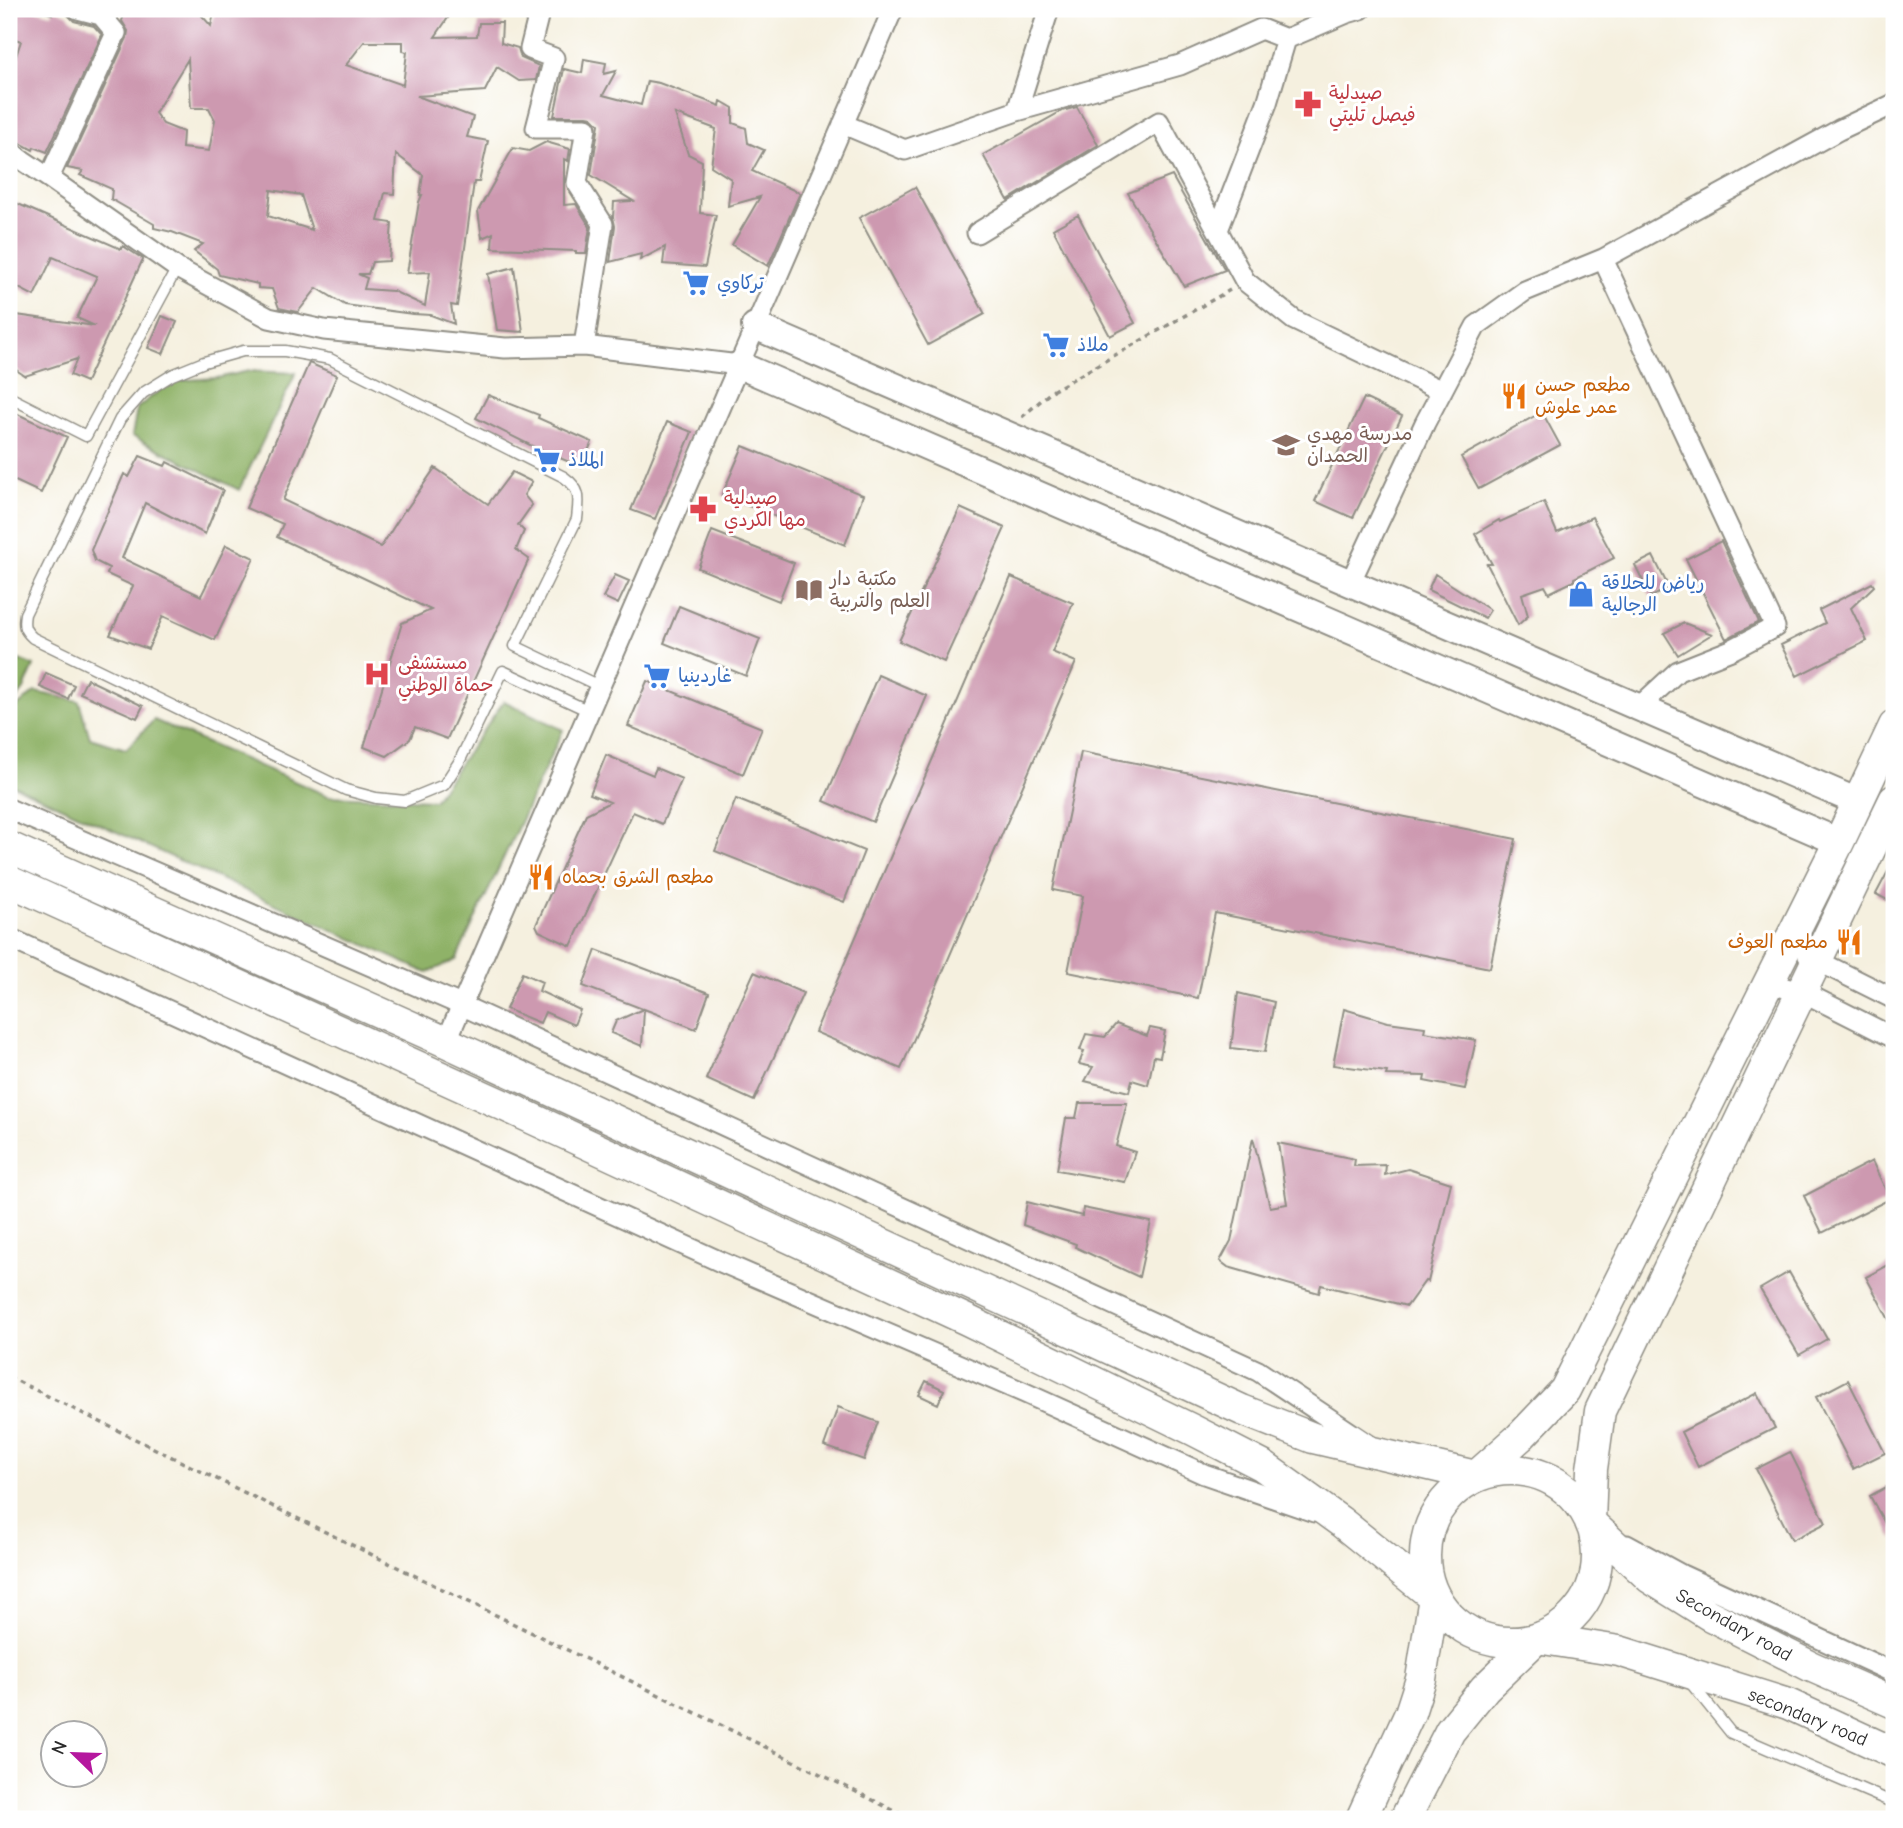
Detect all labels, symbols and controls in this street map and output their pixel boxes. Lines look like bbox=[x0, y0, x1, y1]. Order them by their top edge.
place label: صيدلية فيصل تليتي bbox=[1329, 82, 1416, 131]
pharmacy icon: صيدلية فيصل تليتي bbox=[1293, 89, 1323, 119]
supermarket icon: تركاوي bbox=[681, 268, 711, 298]
place label: تركاوي bbox=[717, 272, 764, 297]
supermarket icon: ملاذ bbox=[1041, 330, 1071, 360]
place label: ملاذ bbox=[1077, 334, 1109, 356]
place label: مطعم حسن عمر علوش bbox=[1535, 374, 1631, 419]
restaurant icon: مطعم حسن عمر علوش bbox=[1499, 381, 1529, 411]
place label: مدرسة مهدي الحمدان bbox=[1307, 423, 1412, 467]
school or university icon: مدرسة مهدي الحمدان bbox=[1271, 430, 1301, 460]
supermarket icon: الملاذ bbox=[532, 445, 562, 475]
place label: الملاذ bbox=[568, 449, 604, 471]
place label: صيدلية مها الكردي bbox=[724, 487, 806, 534]
pharmacy icon: صيدلية مها الكردي bbox=[688, 494, 718, 524]
place label: مكتبة دار العلم والتربية bbox=[828, 568, 930, 615]
place label: رياض للحلاقة الرجالية bbox=[1602, 572, 1705, 616]
library icon: مكتبة دار العلم والتربية bbox=[794, 575, 824, 605]
shop icon: رياض للحلاقة الرجالية bbox=[1566, 579, 1596, 609]
place label: مستشفى حماة الوطني bbox=[398, 652, 494, 701]
hospital icon: مستشفى حماة الوطني bbox=[362, 659, 392, 689]
supermarket icon: غاردينيا bbox=[642, 661, 672, 691]
place label: غاردينيا bbox=[678, 665, 732, 687]
restaurant icon: مطعم الشرق بحماه bbox=[526, 862, 556, 892]
place label: مطعم الشرق بحماه bbox=[562, 866, 714, 891]
restaurant icon: مطعم العوف bbox=[1834, 927, 1864, 957]
place label: مطعم العوف bbox=[1728, 931, 1828, 956]
street label: Secondary road bbox=[1672, 1584, 1796, 1666]
street label: secondary road bbox=[1745, 1683, 1871, 1751]
north arrow bbox=[38, 1720, 108, 1790]
text: N bbox=[47, 1738, 72, 1758]

